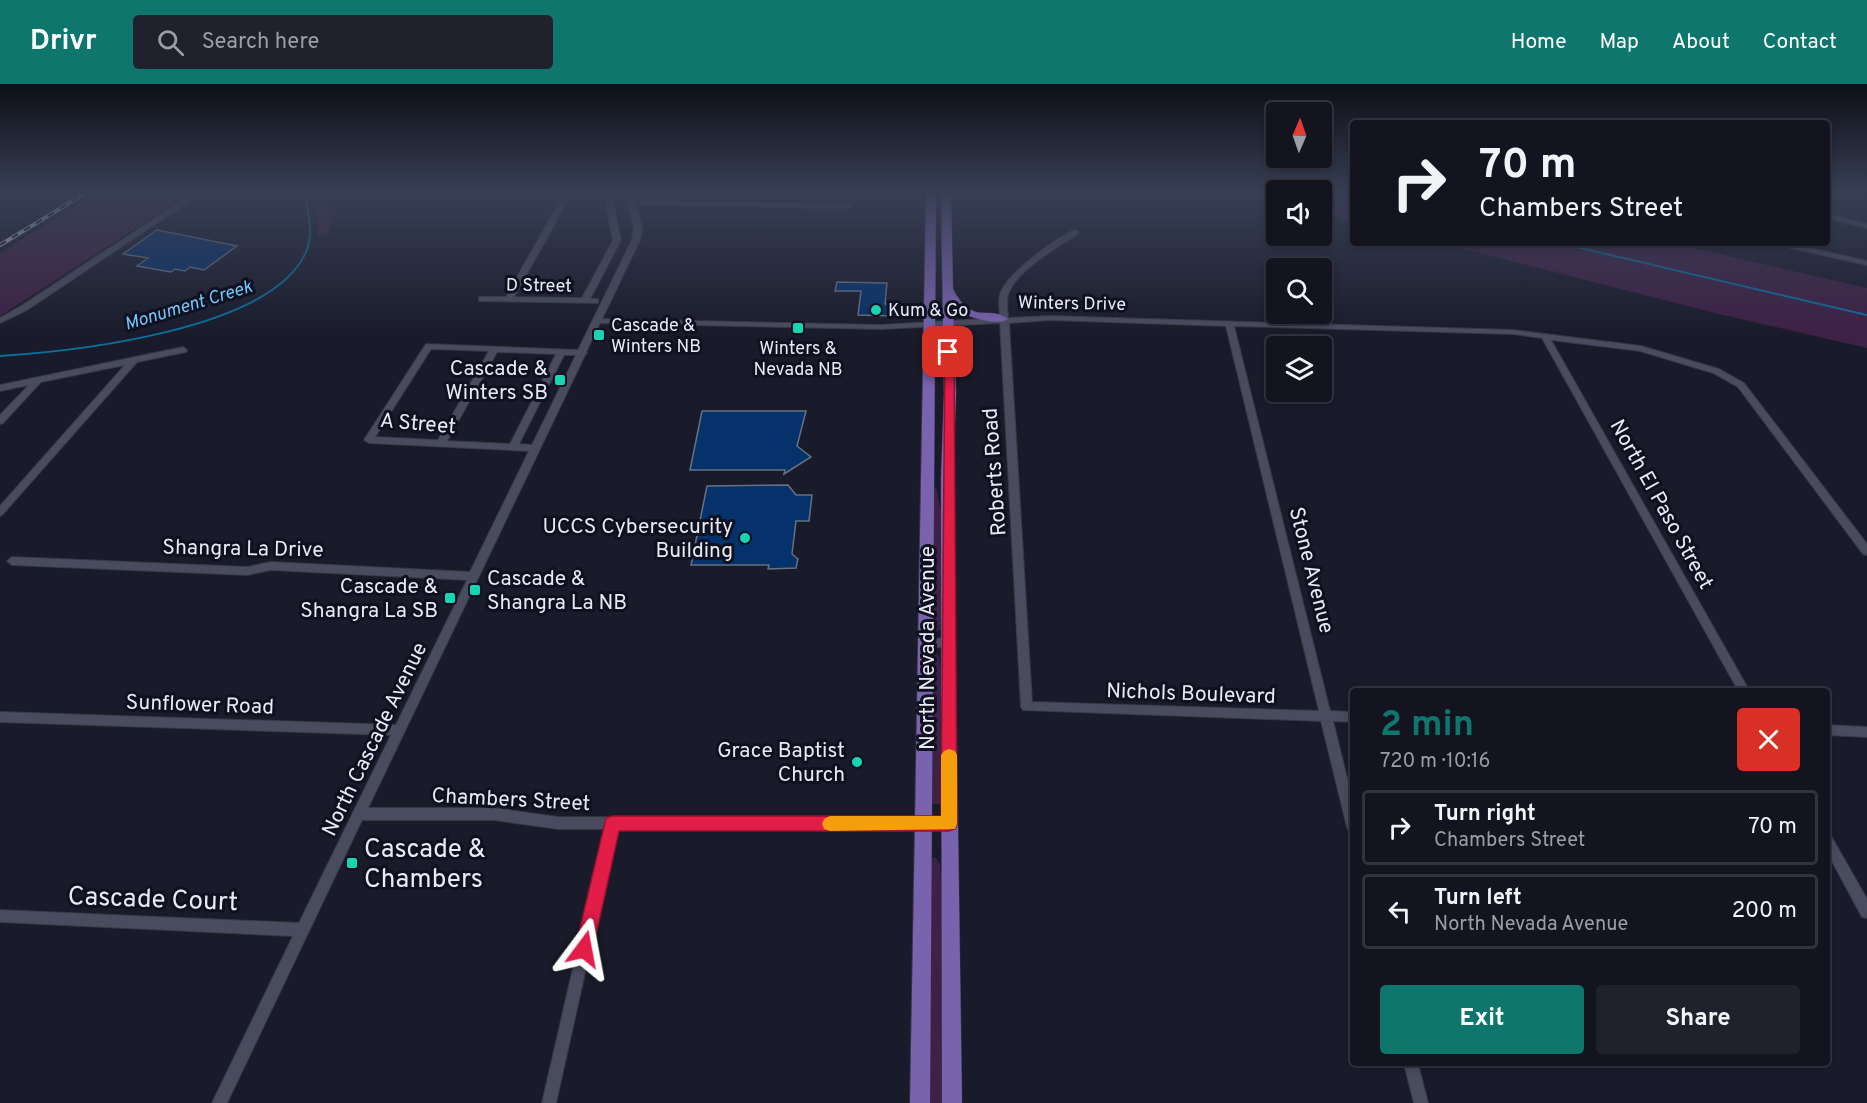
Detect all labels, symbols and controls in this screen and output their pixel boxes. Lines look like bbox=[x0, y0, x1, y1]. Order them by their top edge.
search box bbox=[133, 15, 553, 69]
text: Drivr bbox=[30, 24, 97, 60]
icon: search bbox=[154, 26, 187, 59]
text: Search here bbox=[202, 29, 319, 56]
text: Home bbox=[1511, 29, 1567, 56]
text: Map bbox=[1600, 29, 1639, 56]
text: About bbox=[1672, 29, 1730, 56]
text: Contact bbox=[1763, 29, 1837, 56]
north arrow bbox=[1266, 102, 1332, 168]
map controls bbox=[1266, 102, 1332, 402]
text: 70 m bbox=[1479, 140, 1577, 193]
icon: right bbox=[1380, 144, 1458, 222]
button: sound bbox=[1266, 180, 1332, 246]
text: Chambers Street bbox=[1479, 192, 1683, 226]
button: search bbox=[1266, 258, 1332, 324]
street label: D Street bbox=[506, 274, 572, 299]
water label: Monument Creek bbox=[122, 276, 256, 337]
street label: Winters Drive bbox=[1018, 292, 1126, 317]
place label: Kum & Go bbox=[888, 300, 968, 323]
marker: Kum & Go bbox=[869, 303, 883, 317]
place label: Cascade & Winters NB bbox=[611, 315, 701, 359]
marker: Winters & Nevada NB bbox=[791, 321, 805, 335]
pin bbox=[922, 326, 973, 377]
marker: Cascade & Winters NB bbox=[592, 328, 606, 342]
icon: arrive bbox=[931, 335, 964, 368]
button: layers bbox=[1266, 336, 1332, 402]
place label: Winters & Nevada NB bbox=[754, 338, 843, 382]
place label: Cascade & Winters SB bbox=[445, 356, 548, 407]
marker: Cascade & Winters SB bbox=[553, 373, 567, 387]
street label: Roberts Road bbox=[978, 407, 1013, 537]
street label: A Street bbox=[379, 408, 457, 441]
street label: North El Paso Street bbox=[1603, 415, 1719, 594]
street label: Stone Avenue bbox=[1282, 504, 1339, 636]
place label: UCCS Cybersecurity Building bbox=[542, 514, 733, 565]
marker: UCCS Cybersecurity Building bbox=[738, 531, 752, 545]
street label: Shangra La Drive bbox=[162, 535, 324, 564]
street label: North Nevada Avenue bbox=[915, 546, 942, 750]
place label: Cascade & Shangra La NB bbox=[487, 566, 627, 617]
place label: Cascade & Shangra La SB bbox=[300, 574, 438, 625]
marker: Cascade & Shangra La NB bbox=[468, 583, 482, 597]
marker: Cascade & Shangra La SB bbox=[443, 591, 457, 605]
street label: North Cascade Avenue bbox=[317, 638, 434, 841]
street label: Nichols Boulevard bbox=[1106, 678, 1276, 711]
street label: Sunflower Road bbox=[125, 689, 275, 722]
text: 2 min bbox=[1380, 703, 1474, 749]
button: close bbox=[1737, 708, 1800, 771]
place label: Grace Baptist Church bbox=[717, 738, 845, 789]
text: 720 m · 10:16 bbox=[1380, 749, 1490, 775]
marker: Grace Baptist Church bbox=[850, 755, 864, 769]
street label: Chambers Street bbox=[431, 783, 591, 818]
text: Turn right bbox=[1434, 801, 1536, 828]
icon: right bbox=[1383, 811, 1416, 844]
text: 70 m bbox=[1748, 814, 1797, 841]
text: Chambers Street bbox=[1434, 828, 1585, 854]
place label: Cascade & Chambers bbox=[364, 834, 486, 897]
marker: Cascade & Chambers bbox=[345, 856, 359, 870]
street label: Cascade Court bbox=[67, 881, 239, 920]
text: Turn left bbox=[1434, 885, 1522, 912]
icon: left bbox=[1383, 895, 1416, 928]
text: 200 m bbox=[1732, 898, 1797, 925]
text: North Nevada Avenue bbox=[1434, 912, 1628, 938]
position arrow bbox=[552, 917, 616, 981]
button: Exit bbox=[1380, 985, 1584, 1054]
button: Share bbox=[1596, 985, 1800, 1054]

